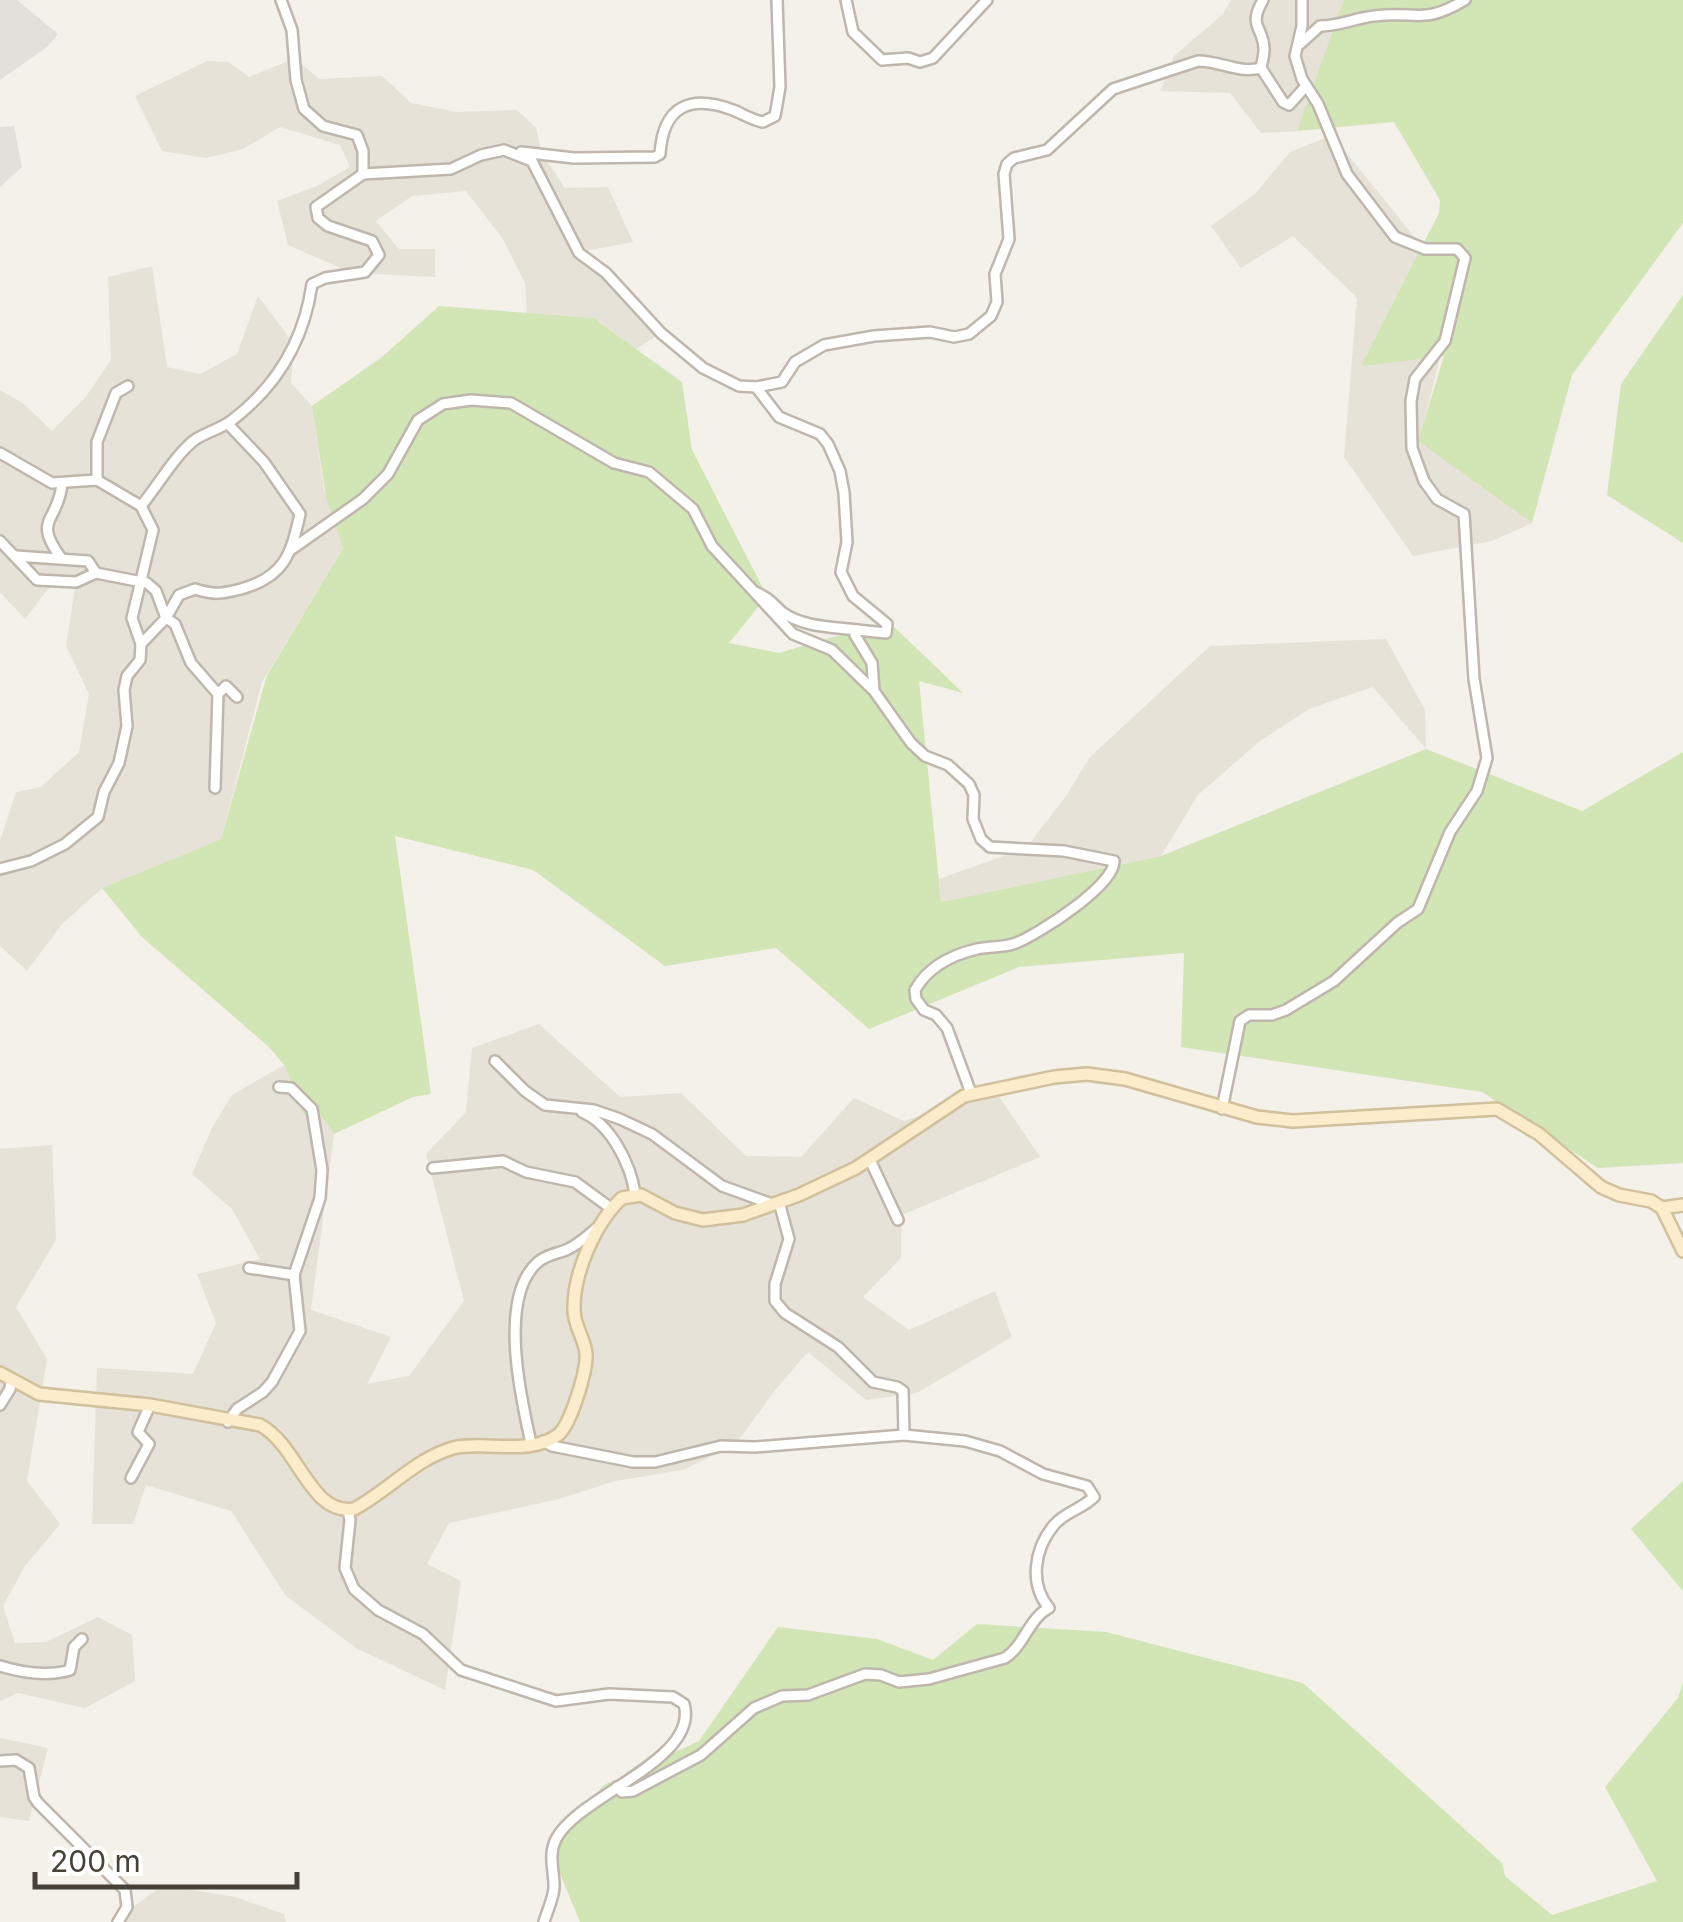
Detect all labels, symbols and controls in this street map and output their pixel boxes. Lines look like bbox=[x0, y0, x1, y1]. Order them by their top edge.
scale bar bbox=[35, 1827, 298, 1889]
text: 200 m bbox=[50, 1843, 141, 1879]

